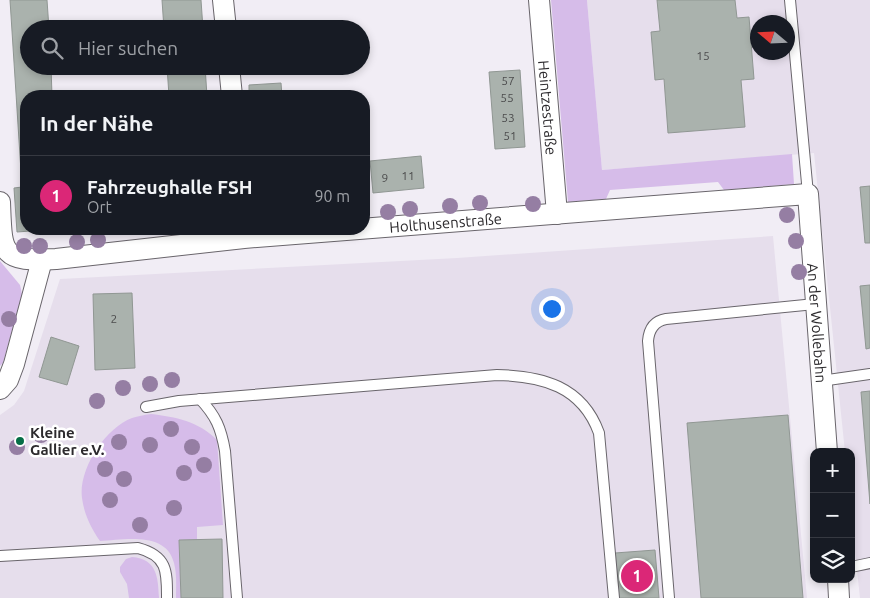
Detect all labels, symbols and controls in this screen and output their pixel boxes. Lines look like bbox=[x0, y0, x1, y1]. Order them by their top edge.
north arrow bbox=[750, 15, 795, 60]
search box bbox=[20, 20, 370, 75]
icon: search bbox=[38, 34, 66, 62]
text: Hier suchen bbox=[78, 37, 178, 59]
house number: 15 bbox=[696, 49, 710, 62]
street label: Heintzestraße bbox=[536, 60, 561, 156]
house number: 57 bbox=[501, 74, 515, 87]
house number: 55 bbox=[500, 91, 514, 104]
text: In der Nähe bbox=[40, 111, 153, 135]
house number: 53 bbox=[501, 111, 515, 124]
house number: 51 bbox=[503, 129, 517, 142]
house number: 11 bbox=[401, 169, 415, 182]
house number: 9 bbox=[382, 171, 388, 184]
text: Fahrzeughalle FSH bbox=[87, 176, 253, 198]
text: 1 bbox=[51, 187, 61, 205]
text: 90 m bbox=[314, 187, 350, 205]
text: Ort bbox=[87, 198, 112, 216]
street label: Holthusenstraße bbox=[389, 209, 502, 235]
street label: An der Wollebahn bbox=[805, 262, 830, 384]
your location bbox=[539, 296, 565, 322]
house number: 2 bbox=[111, 312, 117, 325]
place label: Kleine Gallier e.V. bbox=[30, 424, 105, 458]
marker: Kleine Gallier e.V. bbox=[14, 435, 26, 447]
map controls bbox=[810, 448, 855, 583]
button: + bbox=[810, 448, 855, 493]
button: − bbox=[810, 493, 855, 538]
button: layers bbox=[810, 538, 855, 583]
pin: 1 bbox=[621, 557, 653, 595]

